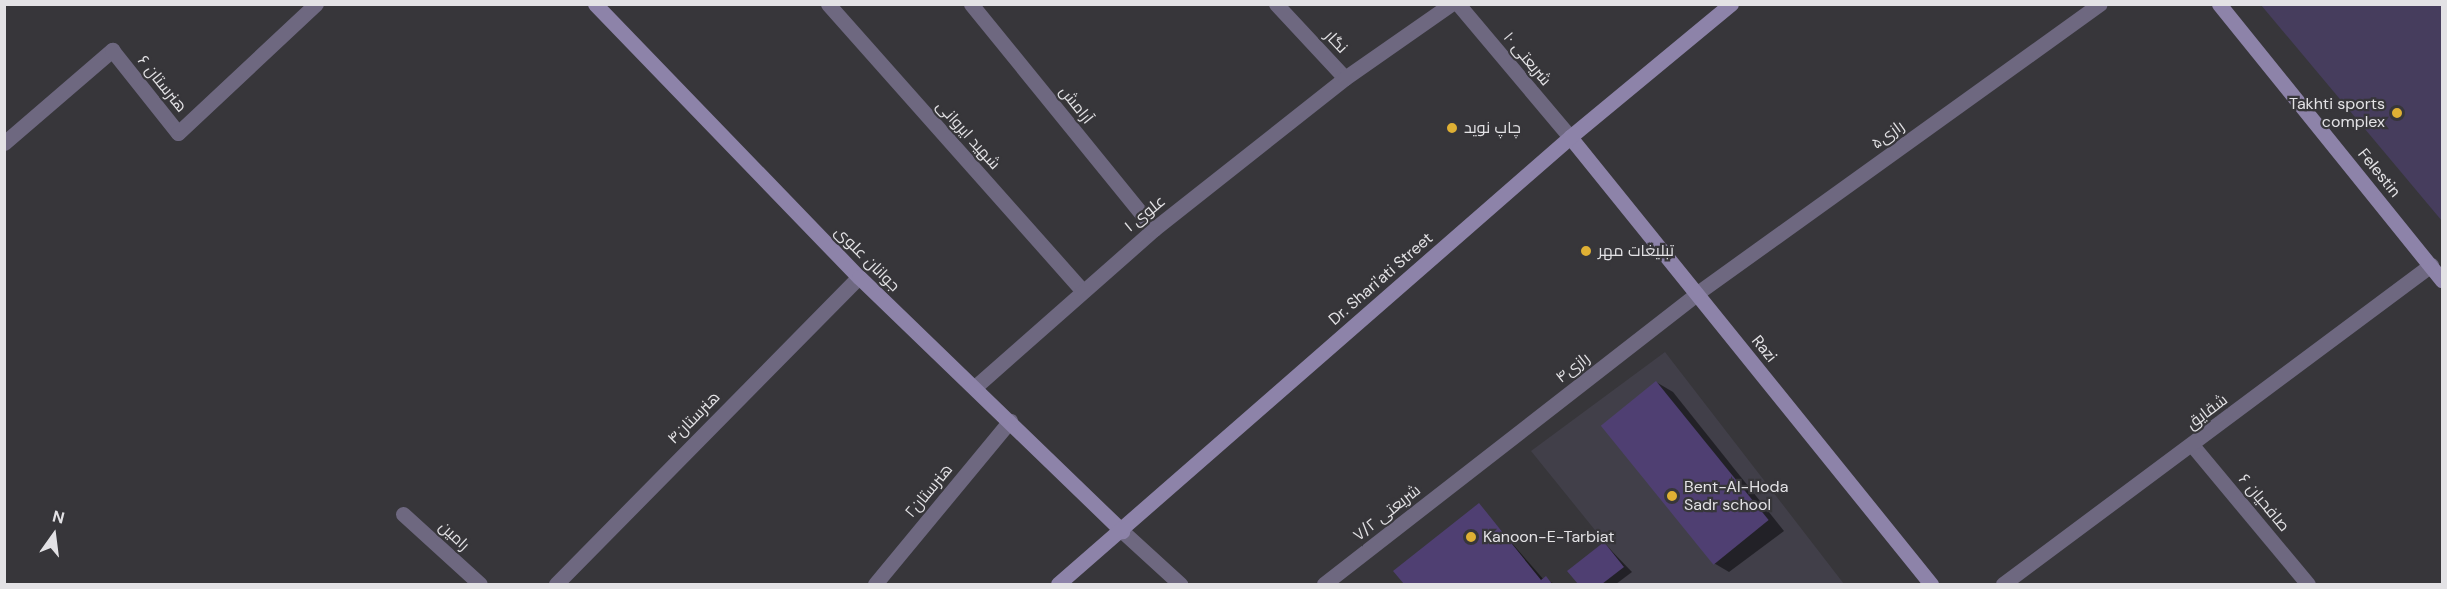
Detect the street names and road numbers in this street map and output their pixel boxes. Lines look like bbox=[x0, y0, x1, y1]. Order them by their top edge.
street label: نگار bbox=[1321, 26, 1351, 58]
street label: شریعتی ۱۰ bbox=[1499, 28, 1555, 90]
street label: هنرستان ۶ bbox=[133, 52, 191, 116]
street label: آرامش bbox=[1055, 82, 1097, 128]
street label: شهید ایروانی bbox=[932, 97, 1004, 173]
street label: رازی۵ bbox=[1868, 117, 1908, 153]
street label: Felestin bbox=[2354, 145, 2404, 201]
street label: علوی ۱ bbox=[1121, 192, 1169, 236]
street label: جوانان علوی bbox=[830, 222, 904, 296]
street label: Dr. Shari'ati Street bbox=[1325, 229, 1437, 329]
street label: Razi bbox=[1747, 332, 1781, 366]
street label: رازی۴ bbox=[1552, 349, 1594, 387]
street label: هنرستان۴ bbox=[664, 388, 724, 448]
street label: شقایق bbox=[2183, 390, 2231, 434]
street label: هنرستان۲ bbox=[901, 460, 957, 522]
street label: صافحیان ۶ bbox=[2234, 470, 2294, 536]
street label: شریعتی ۷/۲ bbox=[1350, 481, 1424, 545]
street label: رامین bbox=[435, 517, 473, 555]

